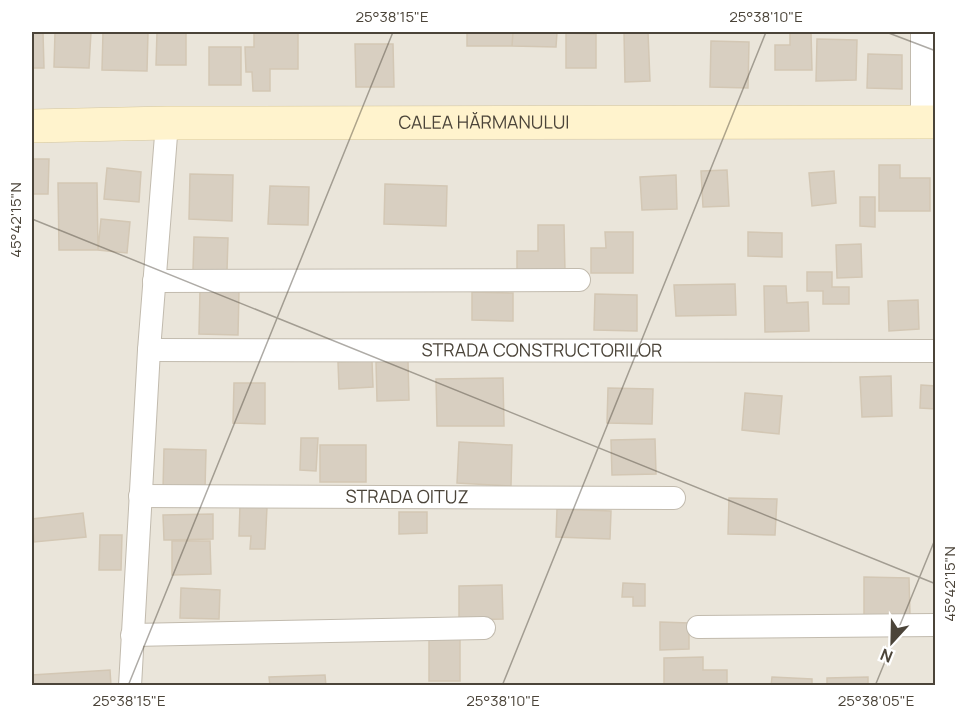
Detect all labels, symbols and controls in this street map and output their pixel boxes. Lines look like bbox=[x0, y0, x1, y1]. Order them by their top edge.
text: 25°38'15"E bbox=[355, 6, 429, 27]
text: 25°38'10"E bbox=[729, 6, 803, 27]
street label: CALEA HĂRMANULUI bbox=[398, 109, 570, 134]
text: 45°42'15"N bbox=[5, 182, 26, 258]
street label: STRADA CONSTRUCTORILOR bbox=[422, 337, 662, 362]
street label: STRADA OITUZ bbox=[345, 484, 469, 508]
text: 45°42'15"N bbox=[939, 546, 960, 622]
north arrow bbox=[862, 612, 922, 672]
text: N bbox=[877, 644, 896, 668]
text: 25°38'15"E bbox=[92, 690, 166, 711]
text: 25°38'10"E bbox=[466, 690, 540, 711]
text: 25°38'05"E bbox=[838, 690, 914, 711]

